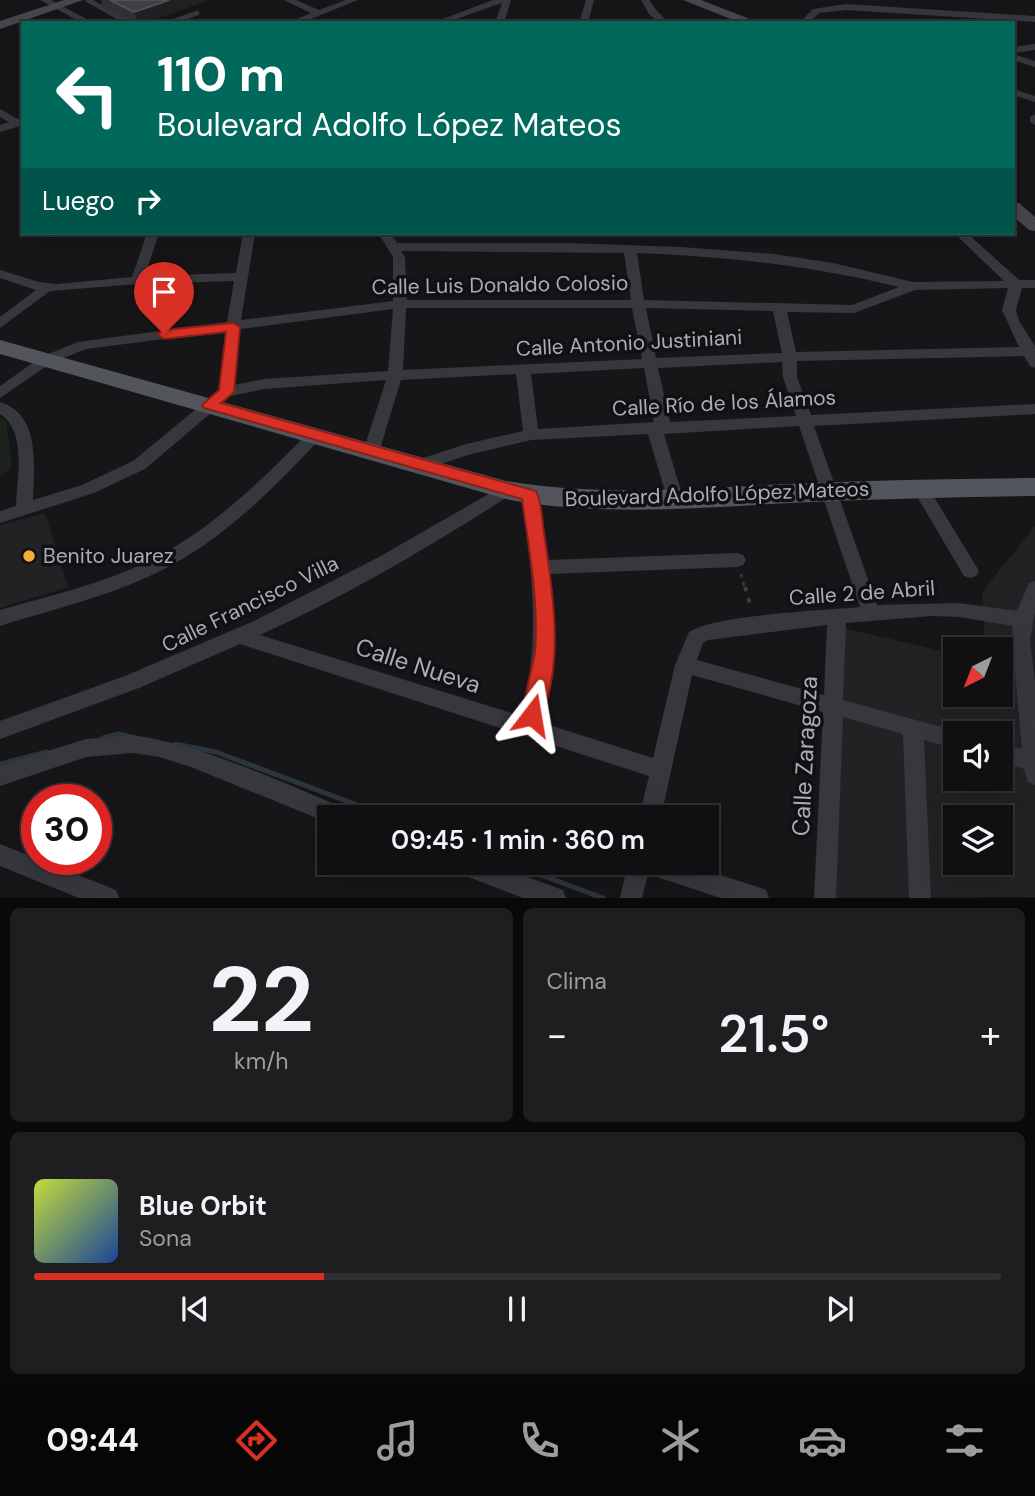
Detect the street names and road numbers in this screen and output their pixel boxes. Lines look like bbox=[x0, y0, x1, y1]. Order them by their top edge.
street label: Calle Luis Donaldo Colosio bbox=[371, 269, 629, 301]
street label: Calle Antonio Justiniani bbox=[515, 323, 743, 363]
street label: Calle Río de los Álamos bbox=[611, 383, 837, 423]
street label: Boulevard Adolfo López Mateos bbox=[564, 475, 870, 513]
street label: Calle Francisco Villa bbox=[157, 549, 343, 659]
street label: Calle 2 de Abril bbox=[788, 574, 936, 612]
street label: Calle Nueva bbox=[352, 631, 485, 700]
street label: Calle Zaragoza bbox=[785, 675, 824, 837]

